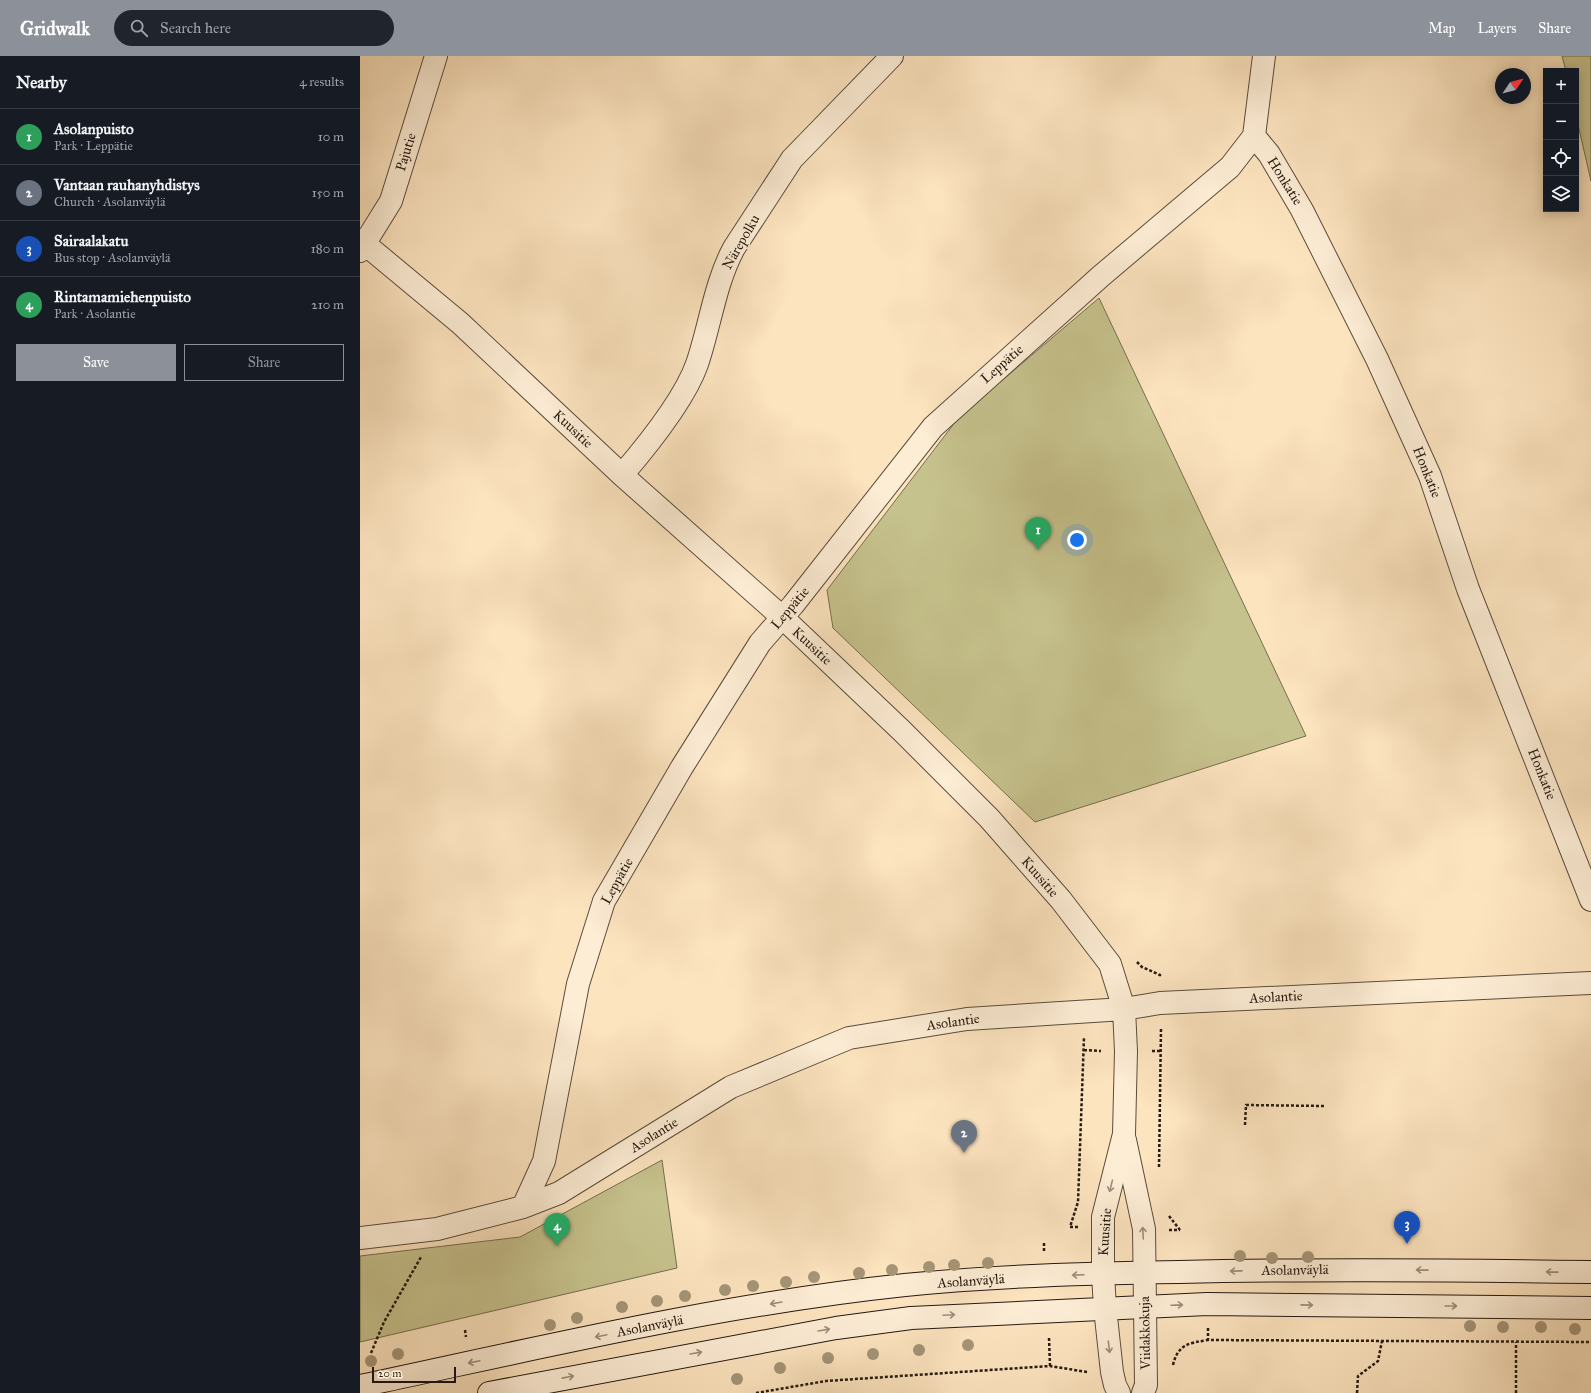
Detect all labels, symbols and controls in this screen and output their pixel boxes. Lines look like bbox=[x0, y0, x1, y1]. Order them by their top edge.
search box bbox=[114, 10, 394, 46]
text: Gridwalk bbox=[20, 17, 90, 40]
icon: search bbox=[128, 17, 150, 39]
text: Search here bbox=[160, 19, 231, 37]
text: Map bbox=[1428, 20, 1456, 37]
text: Layers bbox=[1478, 20, 1516, 37]
text: Share bbox=[1538, 20, 1571, 37]
north arrow bbox=[1495, 68, 1531, 104]
map controls bbox=[1543, 68, 1579, 212]
button: + bbox=[1543, 68, 1579, 104]
text: Nearby bbox=[16, 72, 67, 93]
text: 4 results bbox=[299, 74, 344, 90]
button: − bbox=[1543, 104, 1579, 140]
text: Asolanpuisto bbox=[54, 120, 134, 138]
text: 1 bbox=[26, 129, 32, 145]
text: 10 m bbox=[318, 129, 344, 145]
street label: Pajutie bbox=[392, 131, 420, 173]
text: Park · Leppätie bbox=[54, 138, 133, 154]
button: locate bbox=[1543, 140, 1579, 176]
street label: Honkatie bbox=[1264, 154, 1307, 208]
text: Vantaan rauhanyhdistys bbox=[54, 176, 200, 194]
button: layers bbox=[1543, 176, 1579, 212]
text: 2 bbox=[26, 185, 32, 201]
text: 150 m bbox=[312, 185, 344, 201]
text: Church · Asolanväylä bbox=[54, 194, 165, 210]
street label: Närepolku bbox=[719, 211, 764, 272]
text: Sairaalakatu bbox=[54, 232, 128, 250]
text: 3 bbox=[26, 241, 32, 257]
text: 180 m bbox=[311, 241, 344, 257]
text: Bus stop · Asolanväylä bbox=[54, 250, 171, 266]
text: Rintamamiehenpuisto bbox=[54, 288, 191, 306]
text: 4 bbox=[25, 297, 33, 313]
text: 210 m bbox=[311, 297, 344, 313]
text: Park · Asolantie bbox=[54, 306, 136, 322]
street label: Leppätie bbox=[977, 341, 1027, 387]
button: Save bbox=[16, 344, 176, 381]
button: Share bbox=[184, 344, 344, 381]
street label: Kuusitie bbox=[550, 406, 597, 452]
street label: Honkatie bbox=[1409, 444, 1445, 500]
pin: 1 bbox=[1025, 517, 1051, 550]
your location bbox=[1067, 530, 1087, 550]
street label: Leppätie bbox=[767, 583, 813, 633]
street label: Kuusitie bbox=[789, 623, 836, 669]
street label: Honkatie bbox=[1524, 746, 1560, 802]
street label: Kuusitie bbox=[1018, 853, 1062, 901]
street label: Leppätie bbox=[597, 855, 637, 907]
street label: Asolantie bbox=[1248, 987, 1303, 1007]
street label: Asolantie bbox=[924, 1010, 981, 1034]
street label: Asolantie bbox=[626, 1114, 681, 1157]
pin: 2 bbox=[951, 1120, 977, 1153]
one-way arrow bbox=[1107, 1179, 1114, 1192]
street label: Kuusitie bbox=[1095, 1207, 1115, 1257]
pin: 3 bbox=[1394, 1211, 1420, 1244]
pin: 4 bbox=[544, 1213, 570, 1246]
one-way arrow bbox=[1140, 1227, 1147, 1240]
street label: Asolanväylä bbox=[1260, 1261, 1329, 1279]
one-way arrow bbox=[1416, 1266, 1429, 1274]
one-way arrow bbox=[1230, 1267, 1243, 1275]
one-way arrow bbox=[1546, 1268, 1559, 1276]
street label: Asolanväylä bbox=[936, 1270, 1005, 1292]
one-way arrow bbox=[1072, 1271, 1085, 1278]
street label: Viidakkokuja bbox=[1136, 1296, 1154, 1371]
one-way arrow bbox=[770, 1299, 783, 1307]
one-way arrow bbox=[1170, 1301, 1183, 1308]
one-way arrow bbox=[1300, 1301, 1313, 1309]
one-way arrow bbox=[1444, 1302, 1457, 1310]
street label: Asolanväylä bbox=[614, 1311, 685, 1341]
one-way arrow bbox=[942, 1312, 955, 1319]
one-way arrow bbox=[817, 1326, 830, 1334]
one-way arrow bbox=[595, 1332, 608, 1340]
one-way arrow bbox=[1105, 1340, 1113, 1353]
one-way arrow bbox=[689, 1349, 702, 1357]
one-way arrow bbox=[468, 1358, 481, 1366]
scale bar bbox=[372, 1365, 456, 1384]
text: 20 m bbox=[378, 1367, 401, 1380]
one-way arrow bbox=[561, 1373, 574, 1381]

